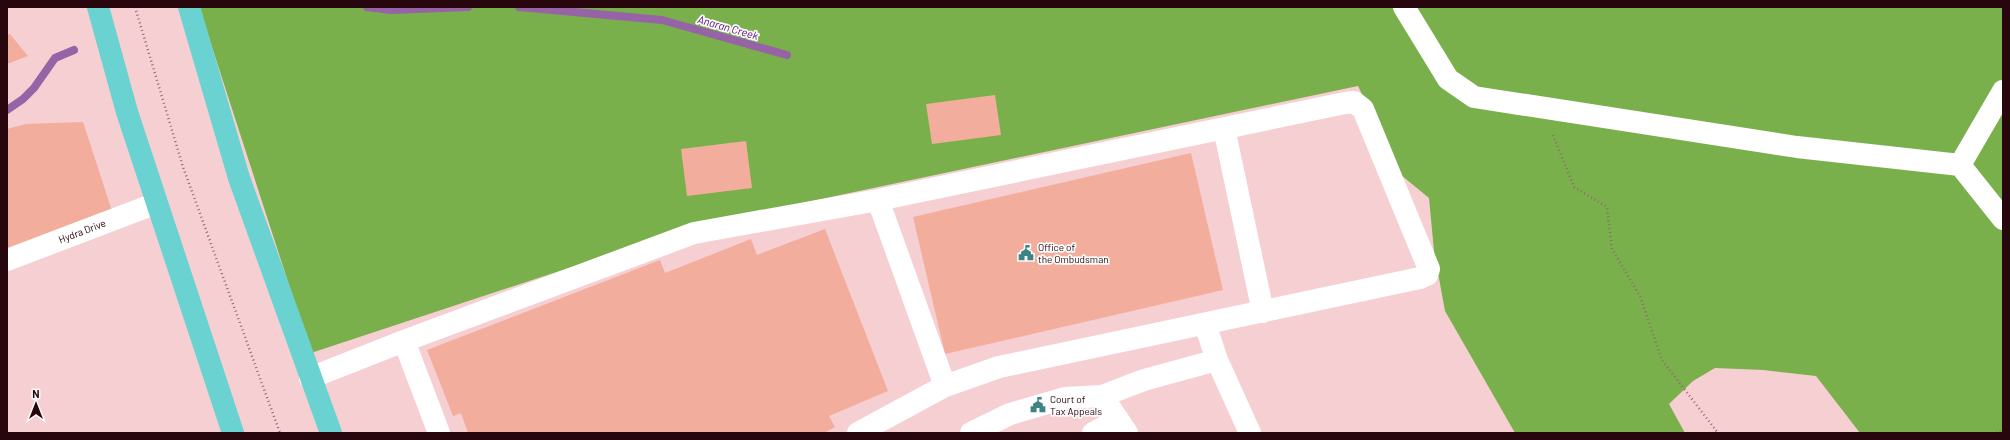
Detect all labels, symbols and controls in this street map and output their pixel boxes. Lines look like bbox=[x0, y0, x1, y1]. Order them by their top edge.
water label: Anaran Creek bbox=[696, 12, 760, 42]
street label: Hydra Drive bbox=[57, 217, 107, 245]
place label: Office of the Ombudsman bbox=[1038, 241, 1109, 265]
public building icon: Office of the Ombudsman bbox=[1017, 244, 1035, 262]
north arrow bbox=[16, 384, 56, 424]
text: N bbox=[32, 387, 40, 400]
place label: Court of Tax Appeals bbox=[1050, 393, 1102, 417]
public building icon: Court of Tax Appeals bbox=[1029, 396, 1047, 414]

